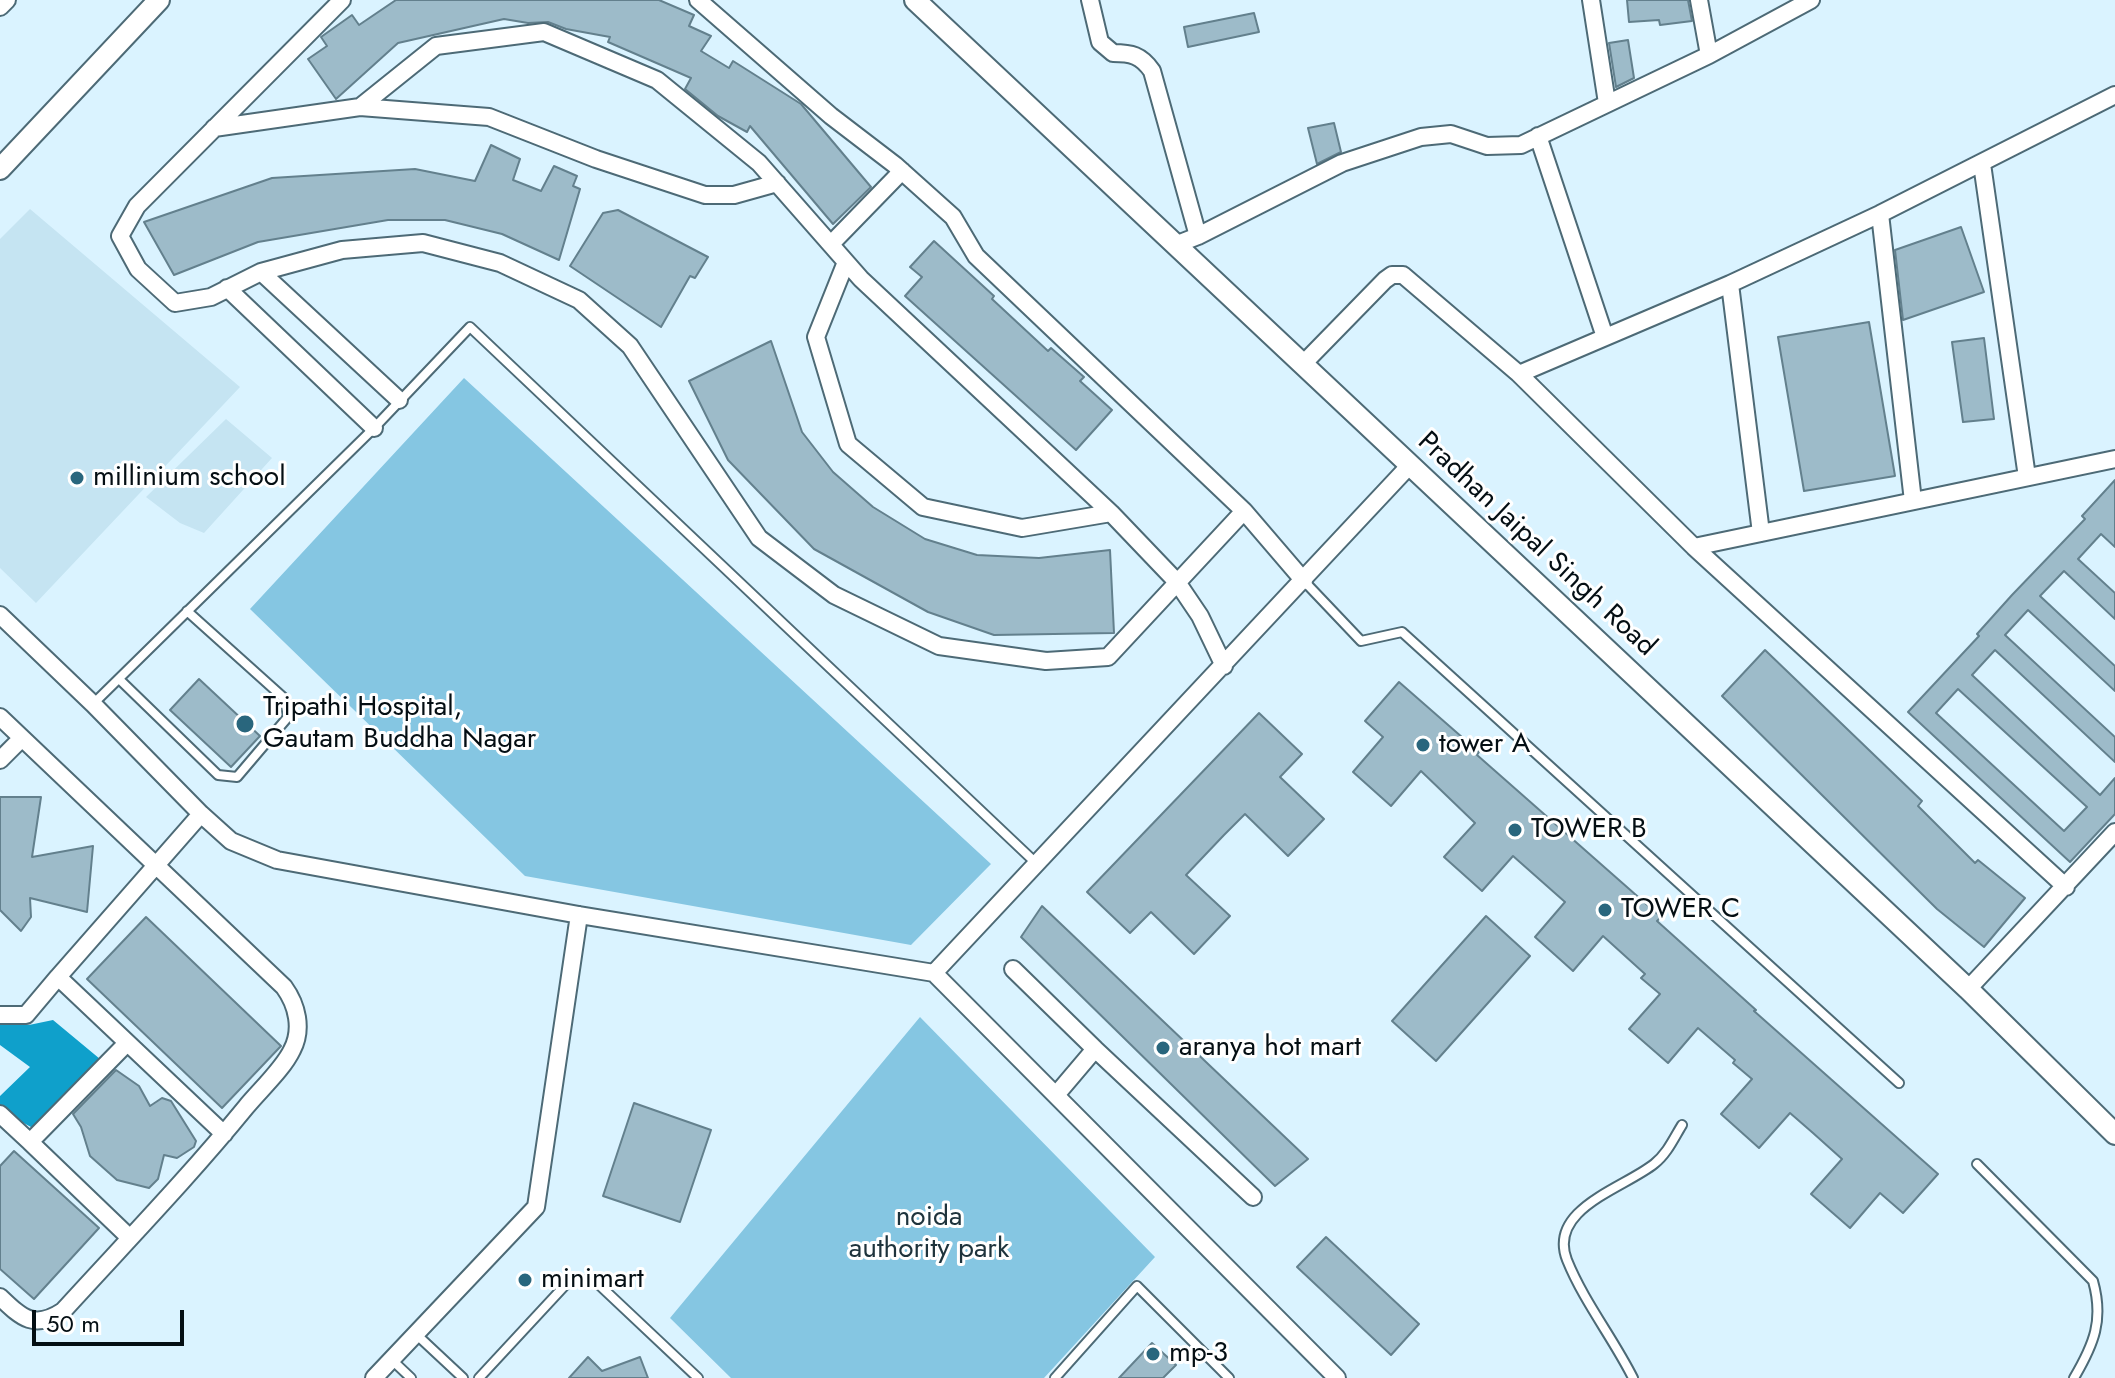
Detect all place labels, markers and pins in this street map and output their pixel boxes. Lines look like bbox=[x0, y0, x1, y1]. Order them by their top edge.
place label: millinium school bbox=[93, 461, 286, 495]
marker: millinium school bbox=[68, 469, 86, 487]
place label: Tripathi Hospital, Gautam Buddha Nagar bbox=[263, 691, 536, 757]
marker: Tripathi Hospital, Gautam Buddha Nagar bbox=[234, 713, 256, 735]
place label: tower A bbox=[1439, 728, 1530, 762]
marker: tower A bbox=[1414, 736, 1432, 754]
place label: TOWER B bbox=[1531, 813, 1647, 847]
marker: TOWER B bbox=[1506, 821, 1524, 839]
place label: TOWER C bbox=[1621, 893, 1740, 927]
marker: TOWER C bbox=[1596, 901, 1614, 919]
place label: aranya hot mart bbox=[1179, 1031, 1361, 1065]
marker: aranya hot mart bbox=[1154, 1039, 1172, 1057]
place label: minimart bbox=[541, 1263, 644, 1297]
marker: minimart bbox=[516, 1271, 534, 1289]
place label: mp-3 bbox=[1169, 1337, 1228, 1371]
marker: mp-3 bbox=[1144, 1345, 1162, 1363]

